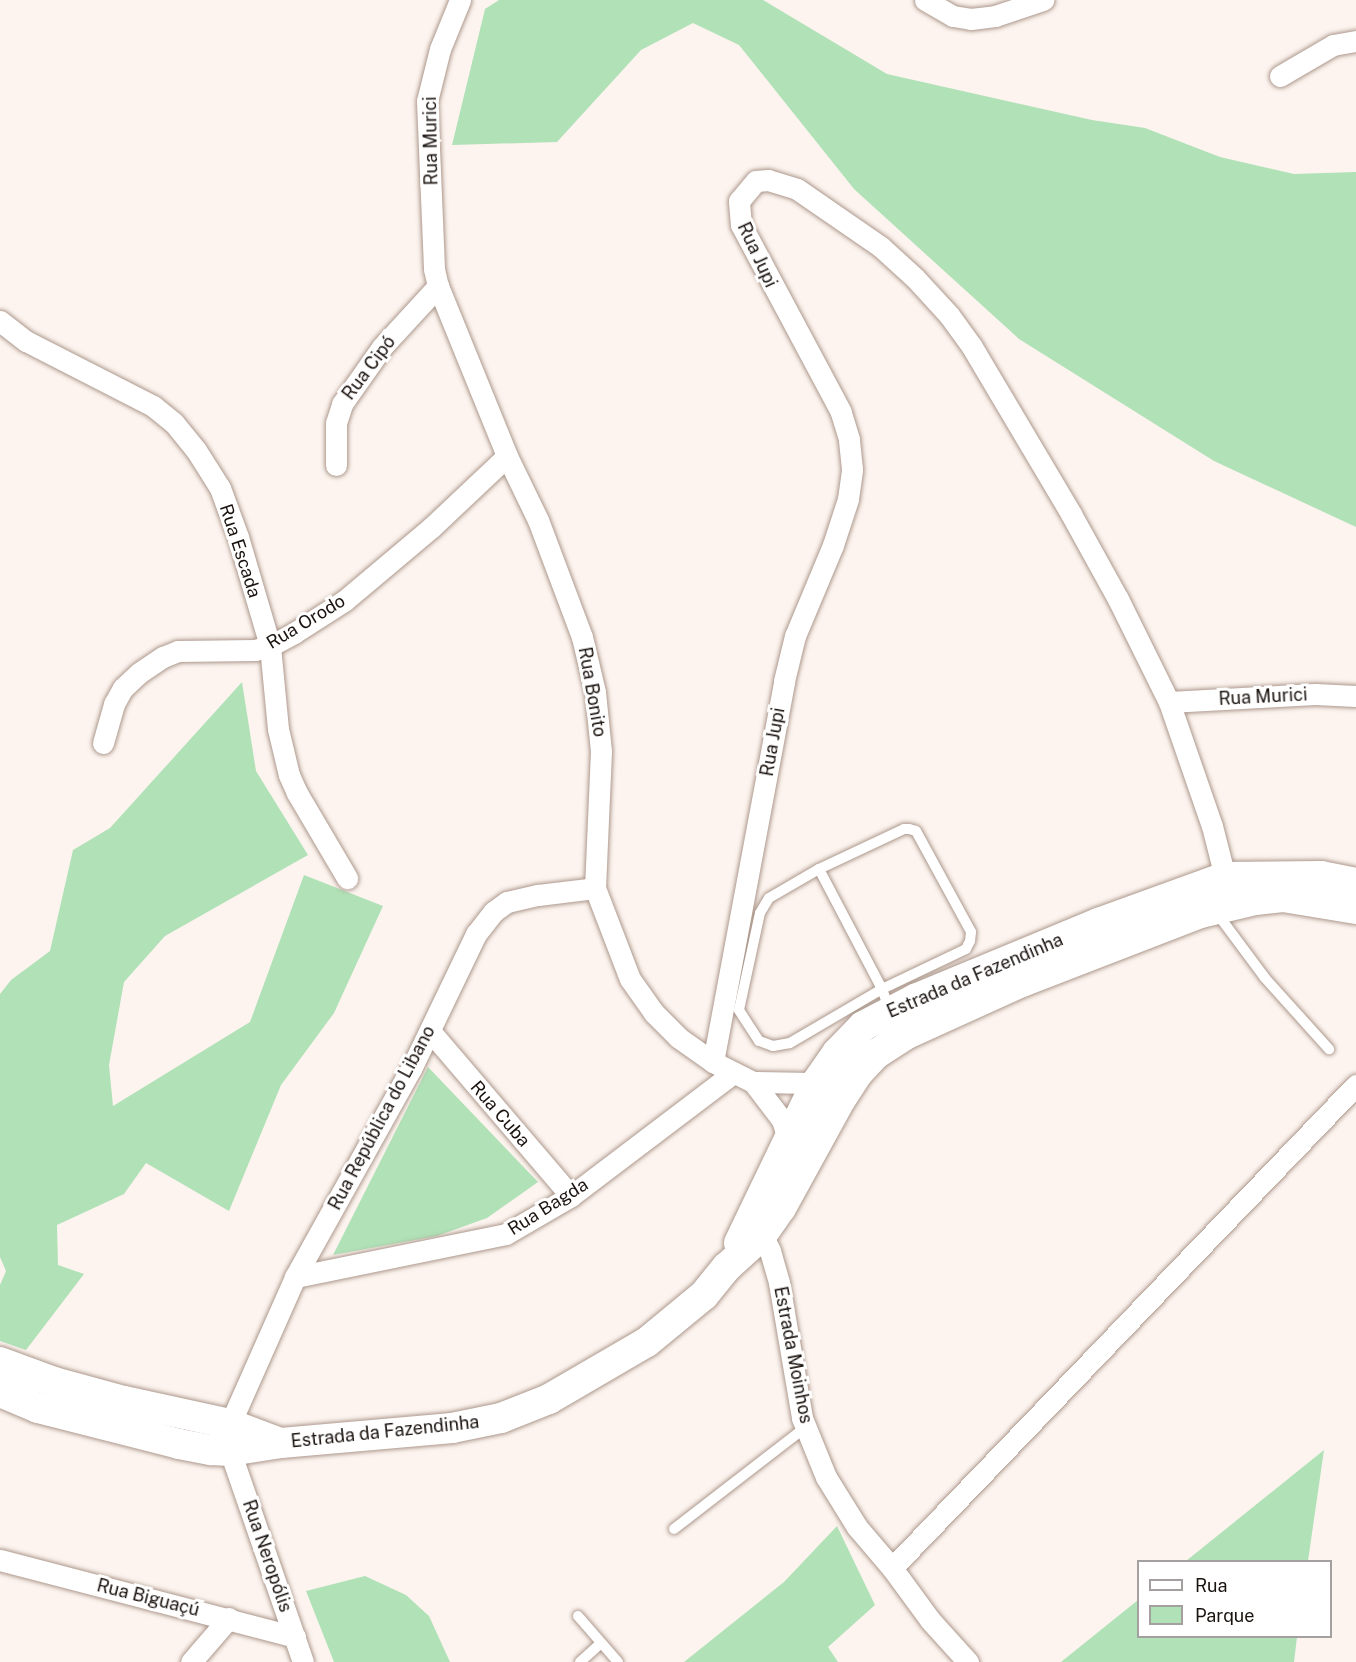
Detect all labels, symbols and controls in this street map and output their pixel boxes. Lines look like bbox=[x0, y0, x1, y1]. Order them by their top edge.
street label: Rua Murici bbox=[419, 96, 443, 186]
street label: Rua Jupi bbox=[733, 219, 781, 291]
street label: Rua Cipó bbox=[338, 332, 400, 404]
street label: Rua Escada bbox=[215, 501, 265, 601]
street label: Rua Orodo bbox=[263, 590, 349, 654]
street label: Rua Bonito bbox=[573, 645, 611, 739]
street label: Rua Murici bbox=[1218, 684, 1308, 710]
street label: Rua Jupi bbox=[756, 706, 790, 778]
street label: Estrada da Fazendinha bbox=[884, 929, 1066, 1023]
street label: Rua República do Libano bbox=[324, 1022, 440, 1214]
street label: Rua Cuba bbox=[465, 1077, 535, 1151]
street label: Rua Bagda bbox=[504, 1174, 592, 1240]
street label: Estrada Moinhos bbox=[769, 1285, 817, 1425]
street label: Estrada da Fazendinha bbox=[290, 1411, 480, 1453]
street label: Rua Neropólis bbox=[238, 1497, 296, 1615]
legend bbox=[1137, 1560, 1332, 1638]
street label: Rua Biguaçú bbox=[95, 1575, 201, 1621]
text: Rua bbox=[1195, 1575, 1227, 1596]
text: Parque bbox=[1195, 1605, 1255, 1626]

